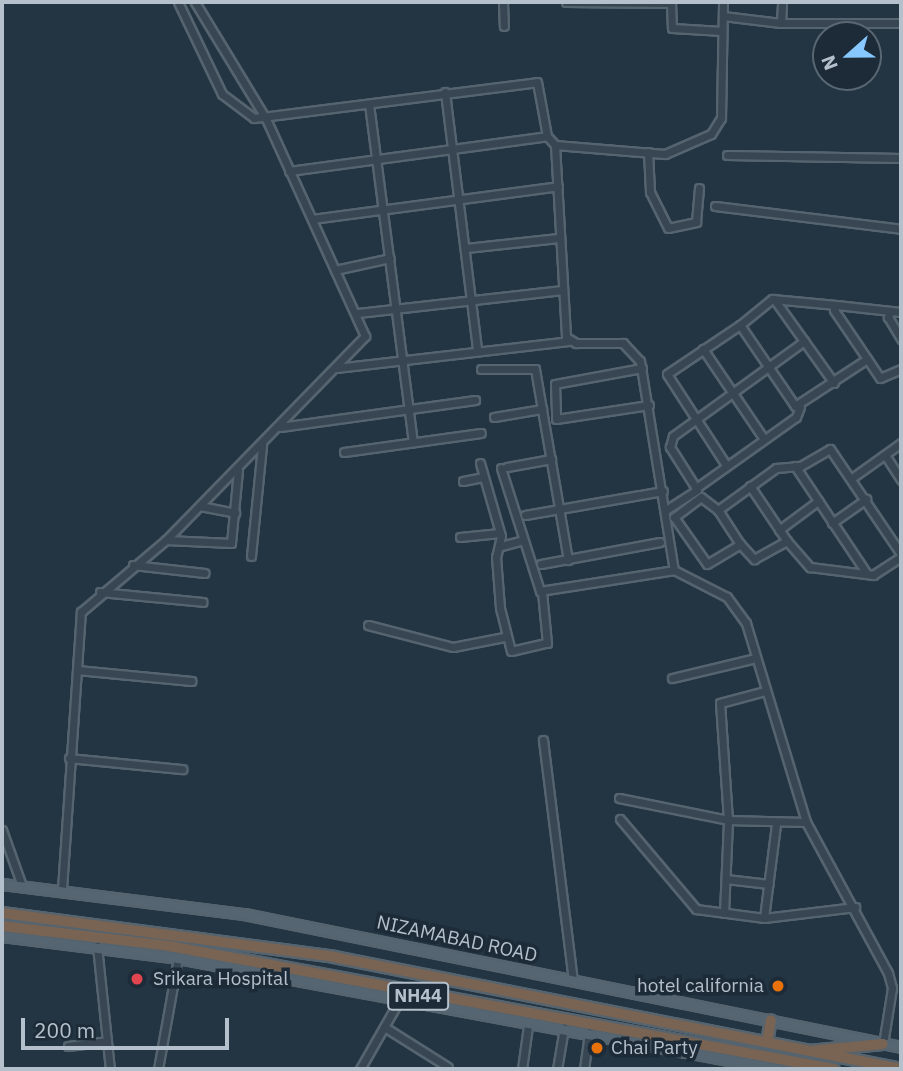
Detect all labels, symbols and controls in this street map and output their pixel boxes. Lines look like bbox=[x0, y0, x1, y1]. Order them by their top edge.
north arrow bbox=[812, 21, 882, 91]
text: N bbox=[816, 52, 843, 74]
street label: NIZAMABAD ROAD bbox=[375, 911, 539, 967]
place label: Srikara Hospital bbox=[153, 968, 288, 990]
marker: Srikara Hospital bbox=[127, 969, 147, 989]
place label: hotel california bbox=[637, 975, 764, 997]
marker: hotel california bbox=[770, 978, 786, 994]
road number: NH44 bbox=[386, 981, 450, 1010]
scale bar bbox=[24, 1004, 233, 1048]
text: 200 m bbox=[34, 1016, 95, 1044]
place label: Chai Party bbox=[611, 1037, 698, 1059]
marker: Chai Party bbox=[589, 1040, 605, 1056]

